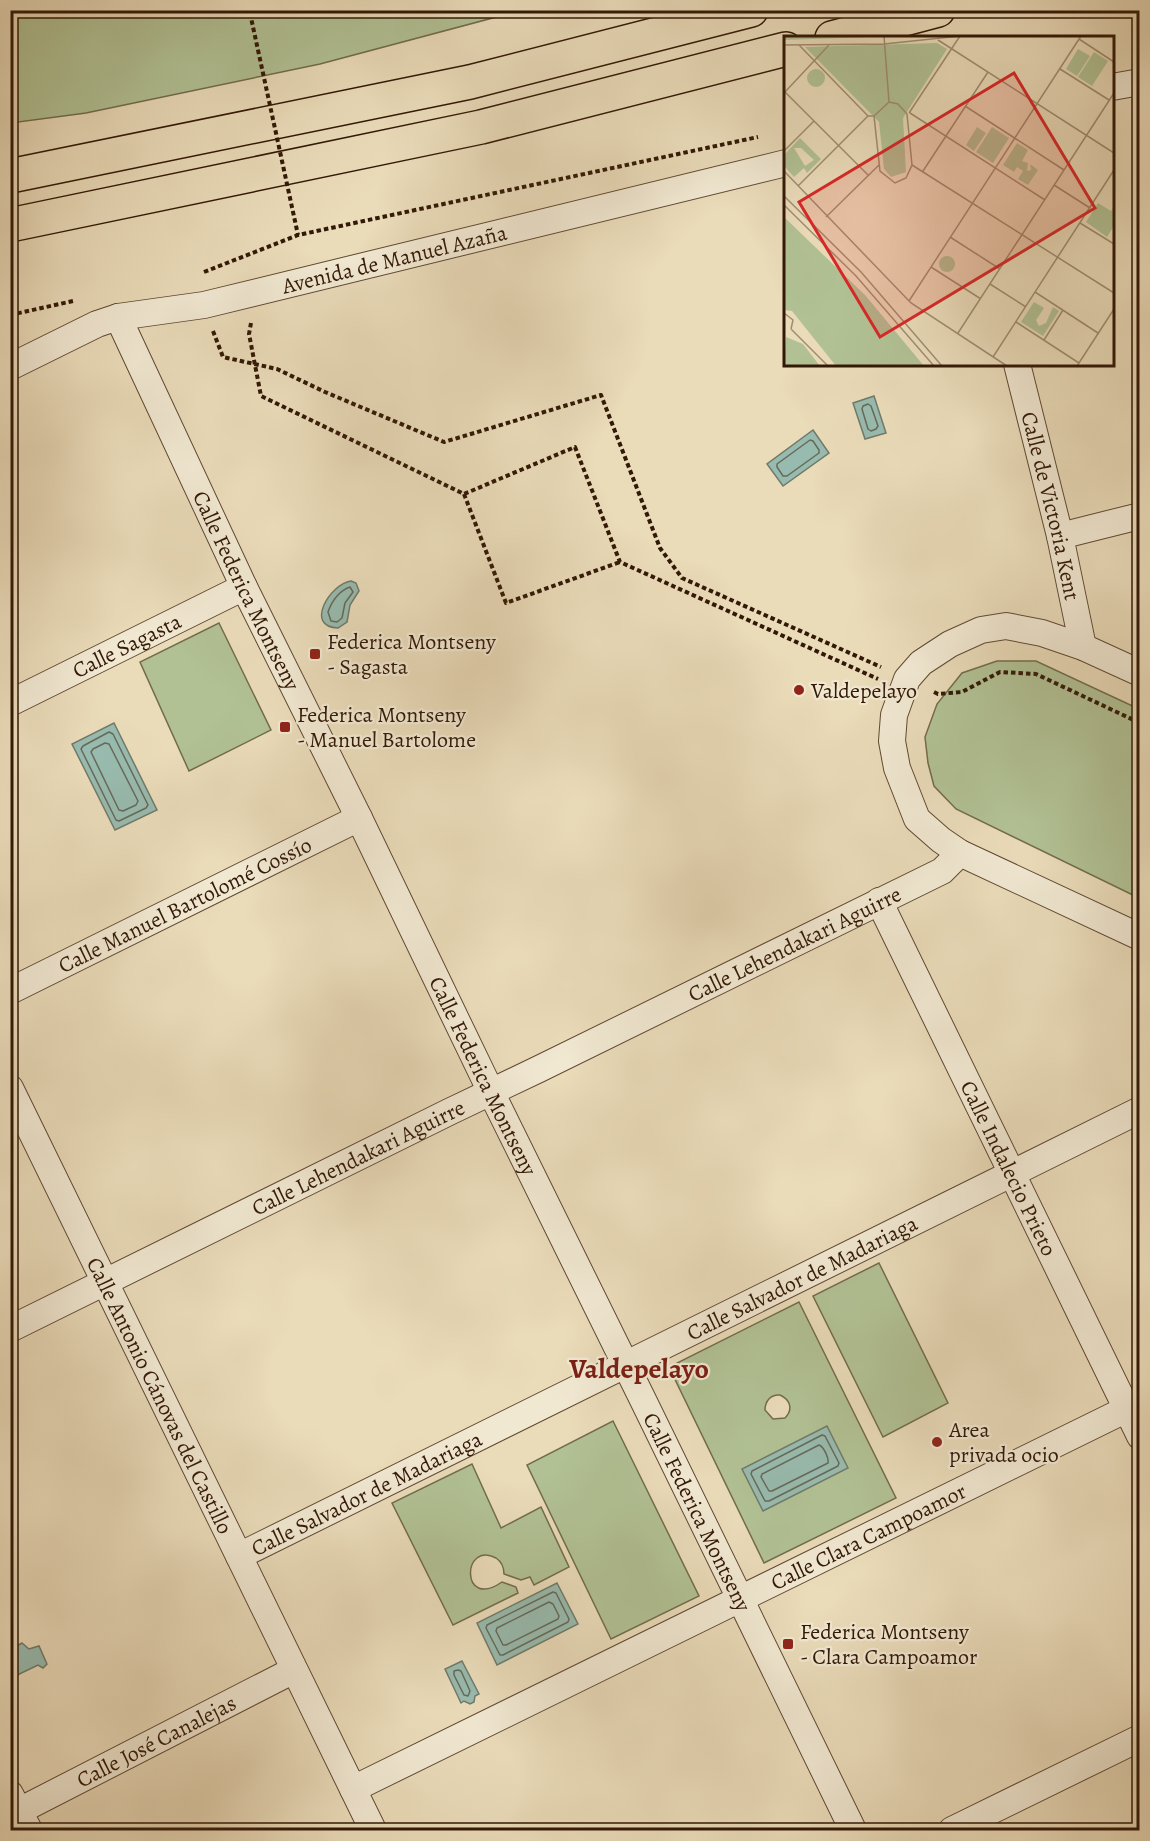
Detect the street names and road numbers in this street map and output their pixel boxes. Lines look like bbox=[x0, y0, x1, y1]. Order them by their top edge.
street label: Avenida de Manuel Azaña bbox=[278, 217, 511, 302]
street label: Calle de Victoria Kent bbox=[1013, 409, 1087, 603]
street label: Calle Federica Montseny bbox=[185, 486, 307, 695]
street label: Calle Sagasta bbox=[67, 606, 187, 686]
street label: Calle Manuel Bartolomé Cossío bbox=[53, 830, 317, 981]
street label: Calle Lehendakari Aguirre bbox=[683, 879, 907, 1009]
street label: Calle Federica Montseny bbox=[421, 971, 544, 1181]
street label: Calle Indalecio Prieto bbox=[953, 1076, 1064, 1261]
street label: Calle Lehendakari Aguirre bbox=[247, 1093, 470, 1223]
street label: Calle Salvador de Madariaga bbox=[682, 1208, 923, 1348]
street label: Calle Antonio Cánovas del Castillo bbox=[79, 1252, 240, 1539]
street label: Calle Federica Montseny bbox=[635, 1408, 758, 1617]
street label: Calle Salvador de Madariaga bbox=[246, 1424, 488, 1564]
street label: Calle Clara Campoamor bbox=[766, 1476, 971, 1598]
street label: Calle José Canalejas bbox=[72, 1688, 241, 1795]

